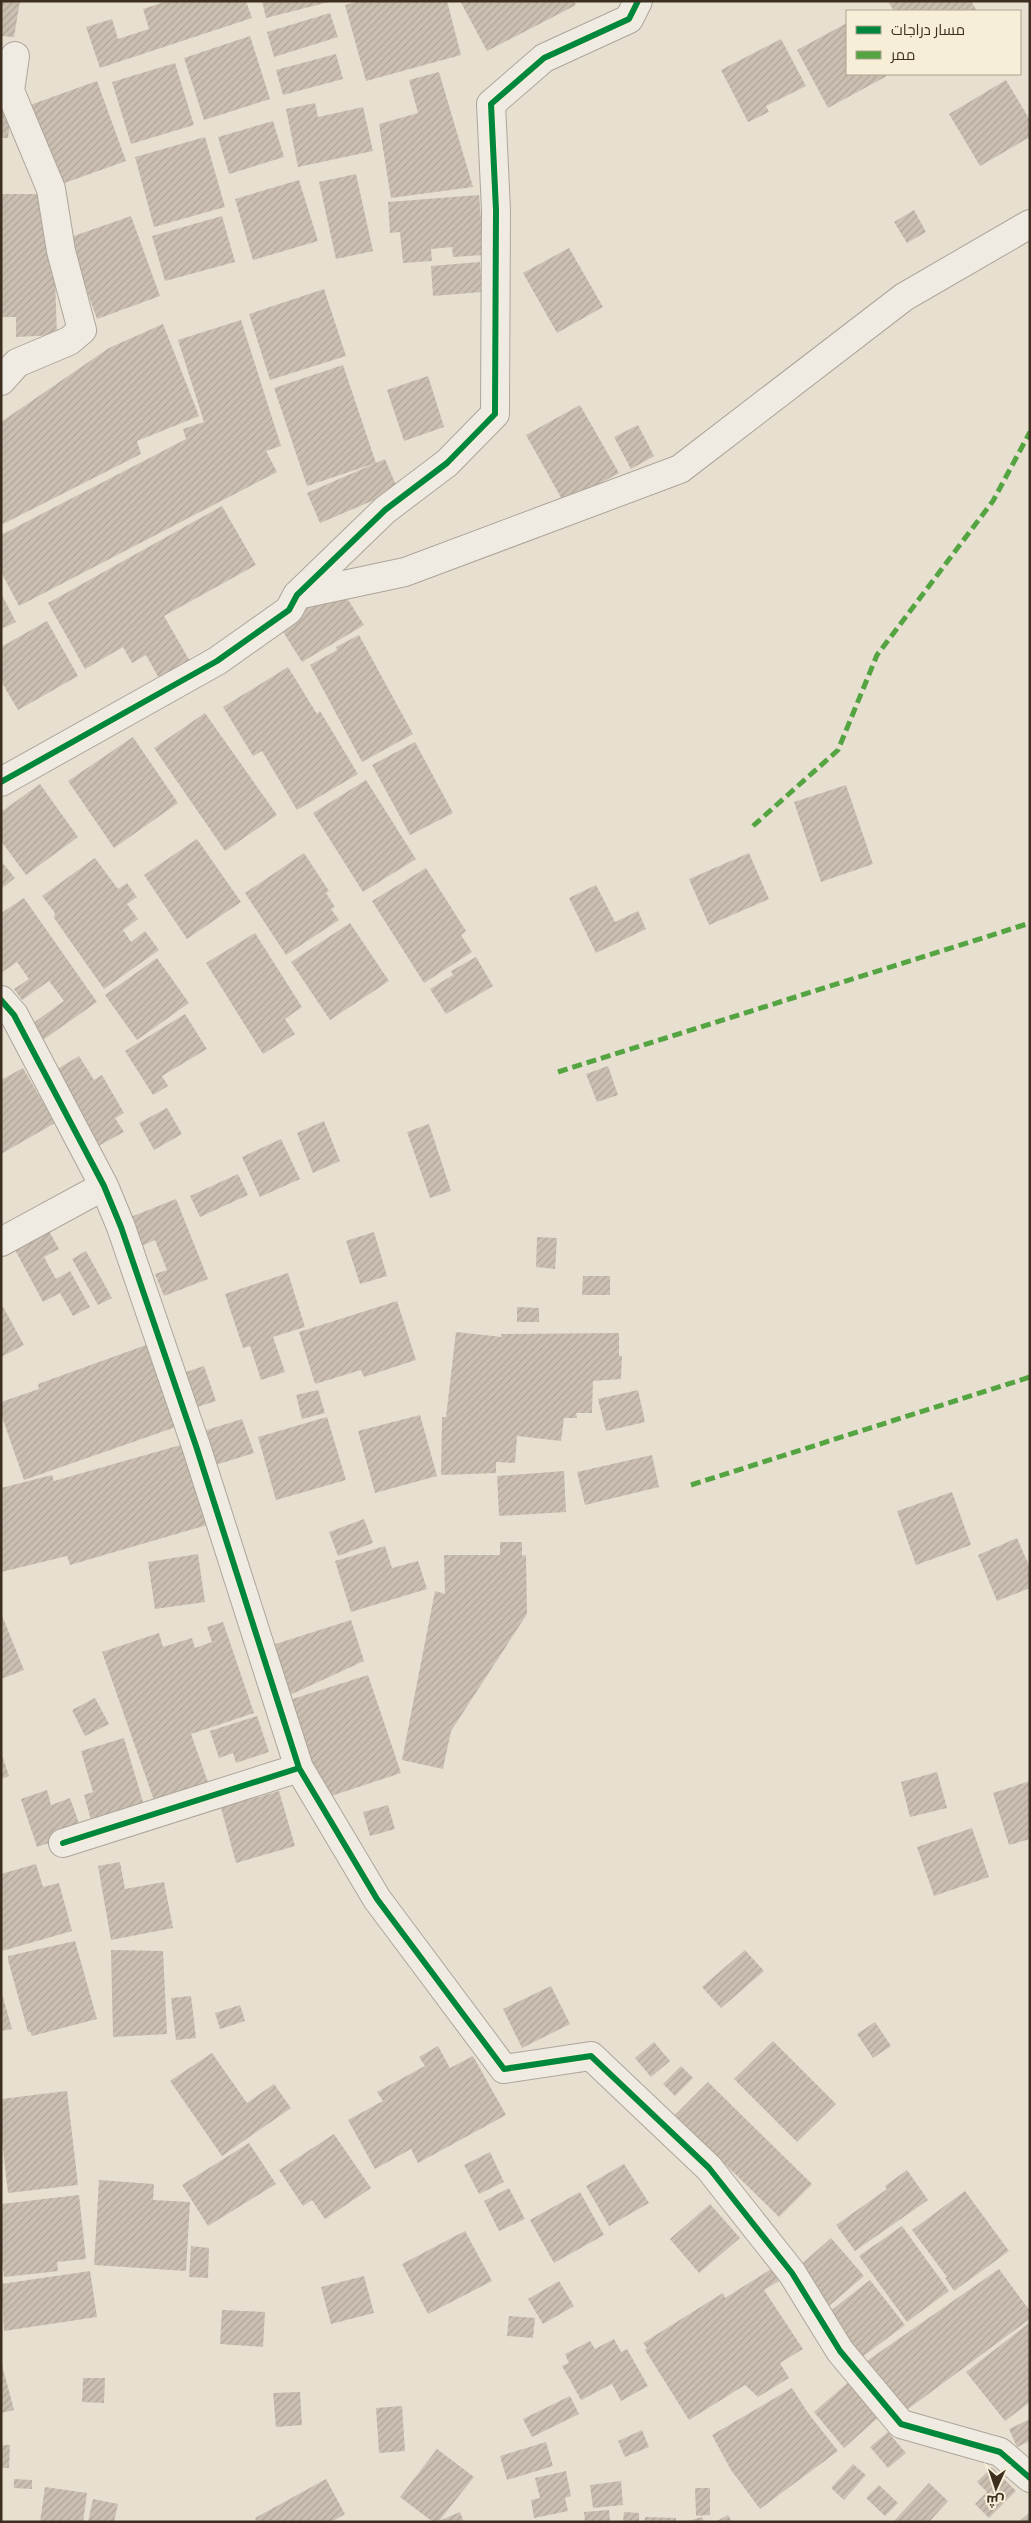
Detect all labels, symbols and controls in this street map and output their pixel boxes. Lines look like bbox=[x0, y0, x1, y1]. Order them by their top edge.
legend bbox=[846, 10, 1021, 75]
text: مسار دراجات bbox=[891, 21, 965, 39]
text: ممر bbox=[890, 46, 915, 64]
north arrow bbox=[971, 2463, 1021, 2513]
text: ش bbox=[986, 2492, 1005, 2509]

